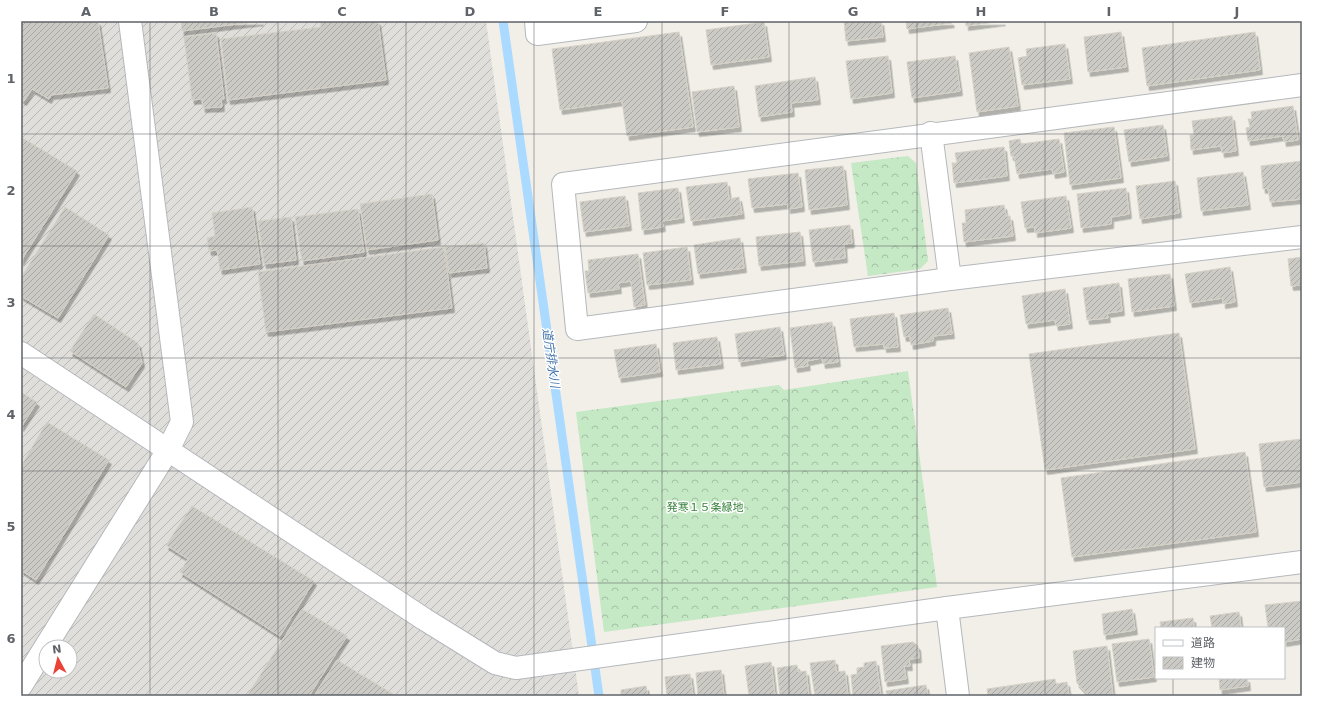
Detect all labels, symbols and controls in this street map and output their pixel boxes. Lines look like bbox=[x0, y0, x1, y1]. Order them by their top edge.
text: A bbox=[81, 4, 91, 19]
text: B bbox=[209, 4, 219, 19]
text: C bbox=[337, 4, 347, 19]
text: D bbox=[465, 4, 476, 19]
text: E bbox=[594, 4, 602, 19]
text: F bbox=[721, 4, 729, 19]
text: G bbox=[848, 4, 858, 19]
text: H bbox=[976, 4, 986, 19]
text: I bbox=[1107, 4, 1111, 19]
text: J bbox=[1234, 4, 1239, 19]
text: 1 bbox=[6, 71, 16, 86]
text: 2 bbox=[6, 183, 16, 198]
text: 3 bbox=[6, 295, 16, 310]
water label: 道庁排水川 bbox=[540, 327, 562, 391]
text: 4 bbox=[6, 407, 16, 422]
park label: 発寒１５条緑地 bbox=[667, 501, 744, 514]
text: 5 bbox=[6, 519, 16, 534]
legend bbox=[1155, 627, 1285, 679]
text: 6 bbox=[6, 631, 16, 646]
text: 道路 bbox=[1191, 636, 1215, 650]
north arrow bbox=[38, 639, 78, 679]
text: N bbox=[51, 643, 62, 657]
text: 建物 bbox=[1191, 656, 1215, 670]

